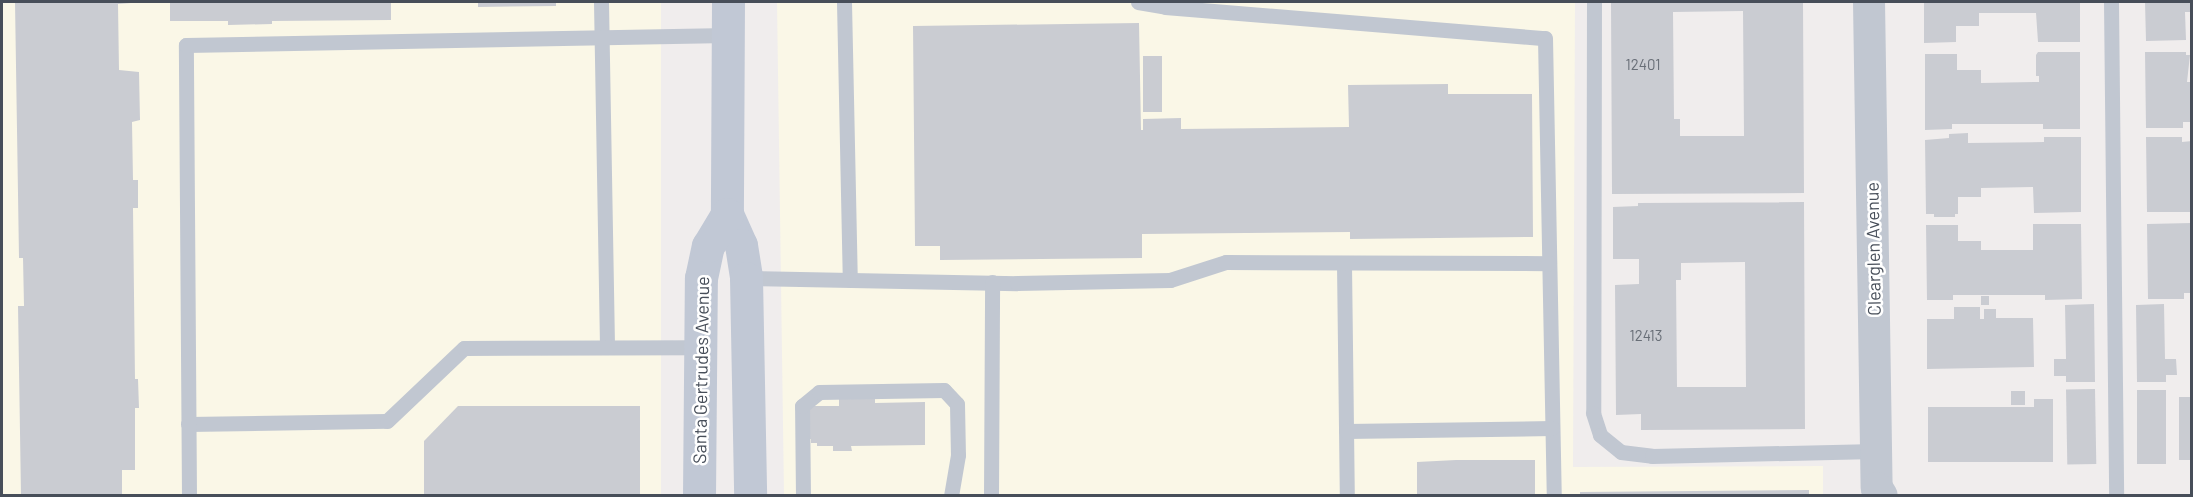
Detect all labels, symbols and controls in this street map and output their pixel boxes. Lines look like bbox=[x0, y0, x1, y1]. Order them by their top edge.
house number: 12401 bbox=[1626, 56, 1660, 74]
street label: Clearglen Avenue bbox=[1861, 182, 1885, 316]
street label: Santa Gertrudes Avenue bbox=[689, 276, 713, 464]
house number: 12413 bbox=[1629, 327, 1663, 345]

